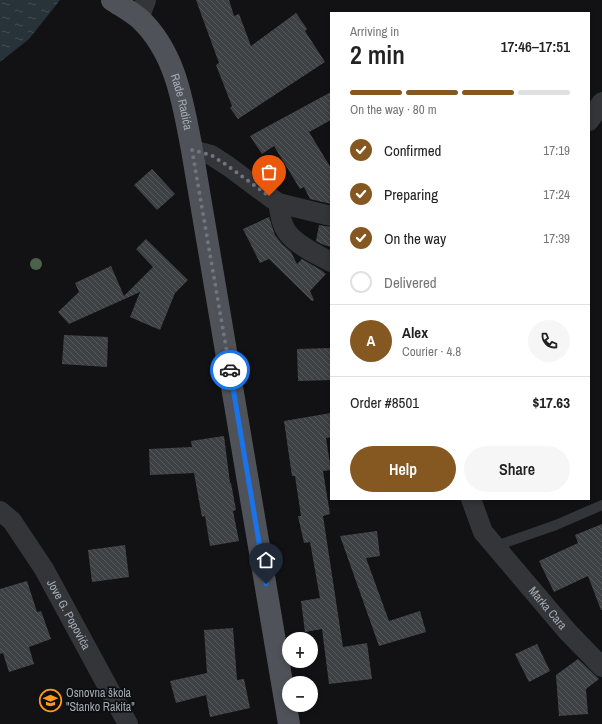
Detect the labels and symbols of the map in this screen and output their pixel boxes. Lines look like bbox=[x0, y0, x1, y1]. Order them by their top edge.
street label: Rade Radića bbox=[167, 71, 196, 132]
pin bbox=[252, 155, 286, 196]
courier bbox=[210, 350, 250, 390]
pin bbox=[249, 543, 283, 584]
street label: Jove G. Popovića bbox=[43, 576, 94, 653]
street label: Marka Cara bbox=[525, 583, 571, 633]
place label: Osnovna škola "Stanko Rakita" bbox=[66, 685, 135, 715]
school or university icon: Osnovna škola "Stanko Rakita" bbox=[38, 687, 64, 713]

